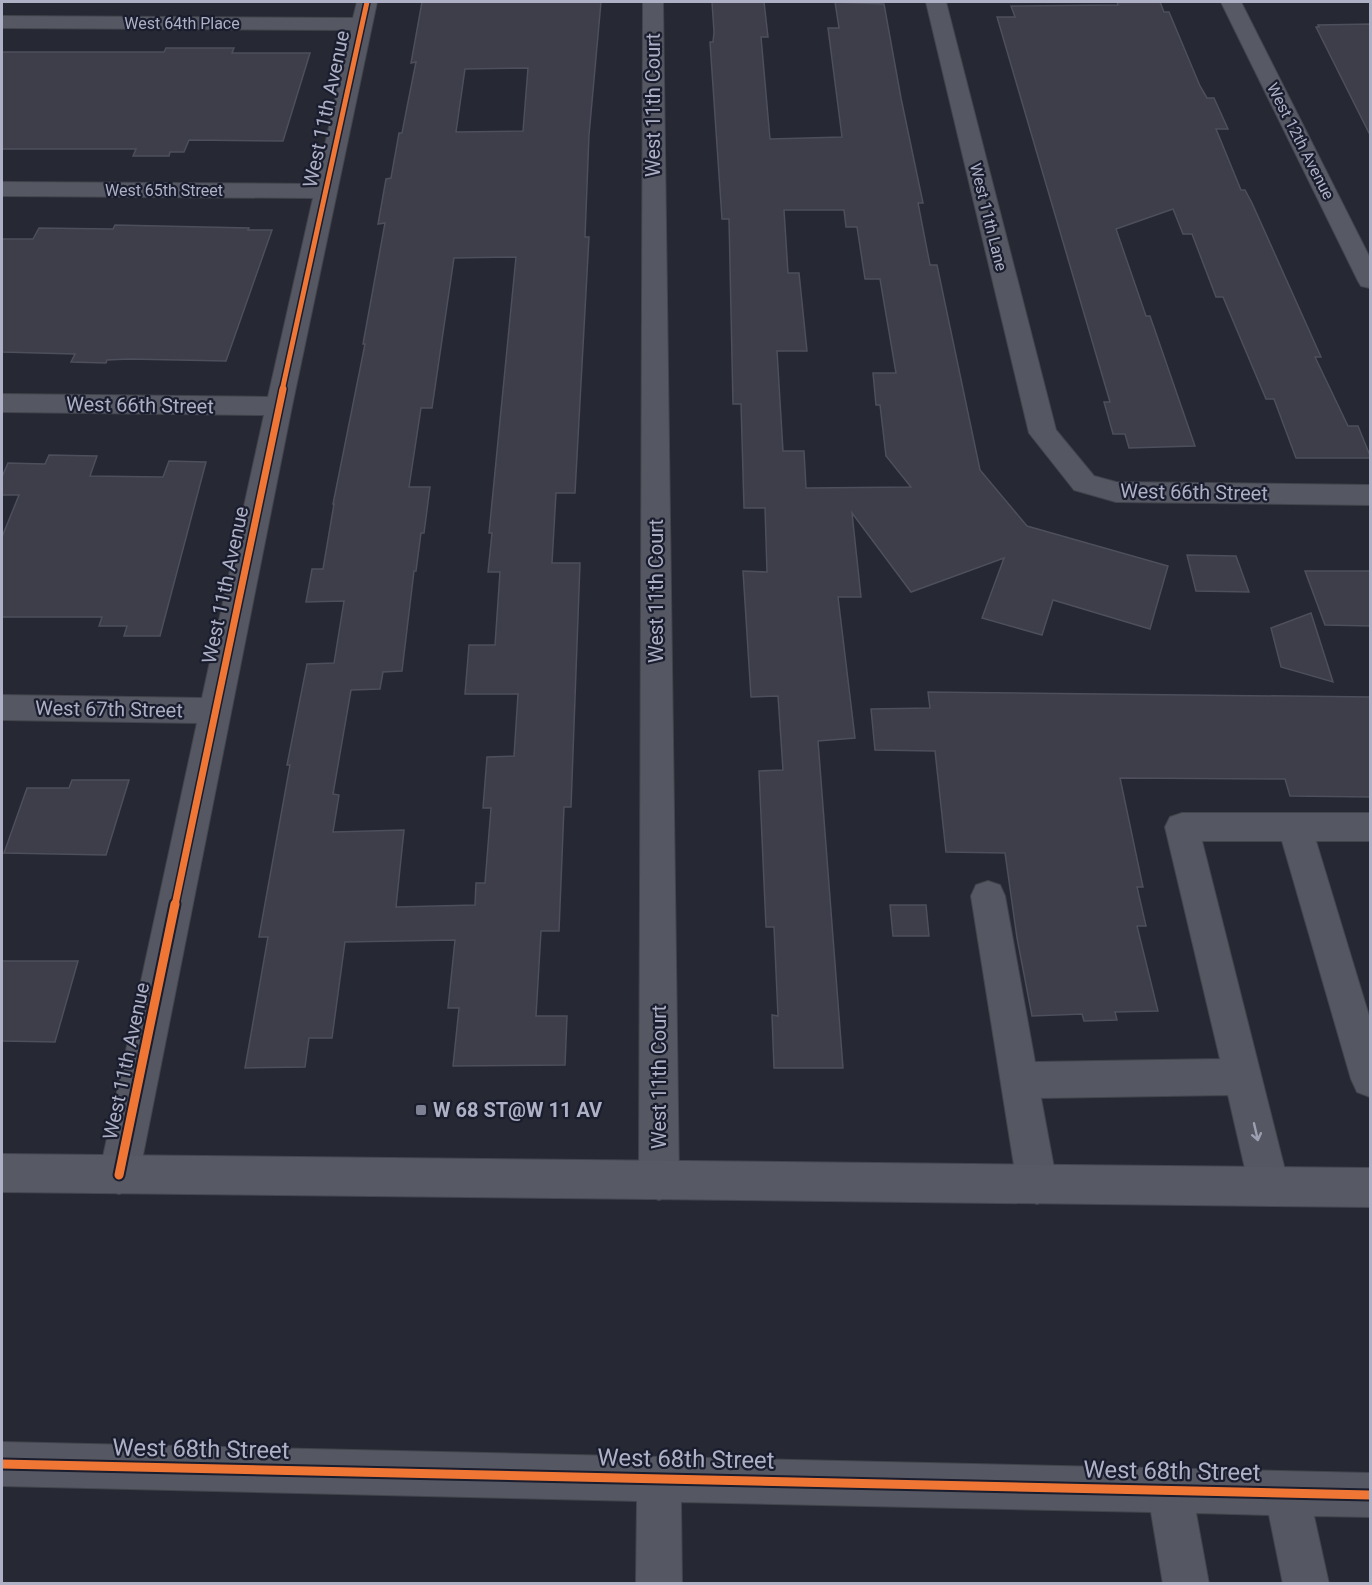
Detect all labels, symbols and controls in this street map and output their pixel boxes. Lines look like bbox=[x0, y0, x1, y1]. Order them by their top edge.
street label: West 64th Place bbox=[124, 14, 240, 33]
street label: West 11th Avenue bbox=[298, 28, 354, 190]
street label: West 11th Court bbox=[641, 33, 665, 177]
street label: West 12th Avenue bbox=[1263, 80, 1338, 203]
street label: West 11th Lane bbox=[966, 161, 1011, 273]
street label: West 65th Street bbox=[105, 181, 223, 200]
street label: West 66th Street bbox=[66, 392, 214, 418]
street label: West 66th Street bbox=[1120, 479, 1268, 505]
street label: West 11th Avenue bbox=[197, 504, 253, 666]
street label: West 11th Court bbox=[644, 519, 668, 663]
street label: West 67th Street bbox=[35, 696, 183, 722]
street label: West 11th Avenue bbox=[98, 980, 154, 1142]
street label: West 11th Court bbox=[647, 1005, 671, 1149]
place label: W 68 ST@W 11 AV bbox=[433, 1098, 603, 1122]
marker: W 68 ST@W 11 AV bbox=[414, 1103, 428, 1117]
one-way arrow bbox=[1250, 1122, 1262, 1141]
street label: West 68th Street bbox=[112, 1433, 290, 1465]
street label: West 68th Street bbox=[597, 1443, 775, 1475]
street label: West 68th Street bbox=[1083, 1455, 1261, 1487]

